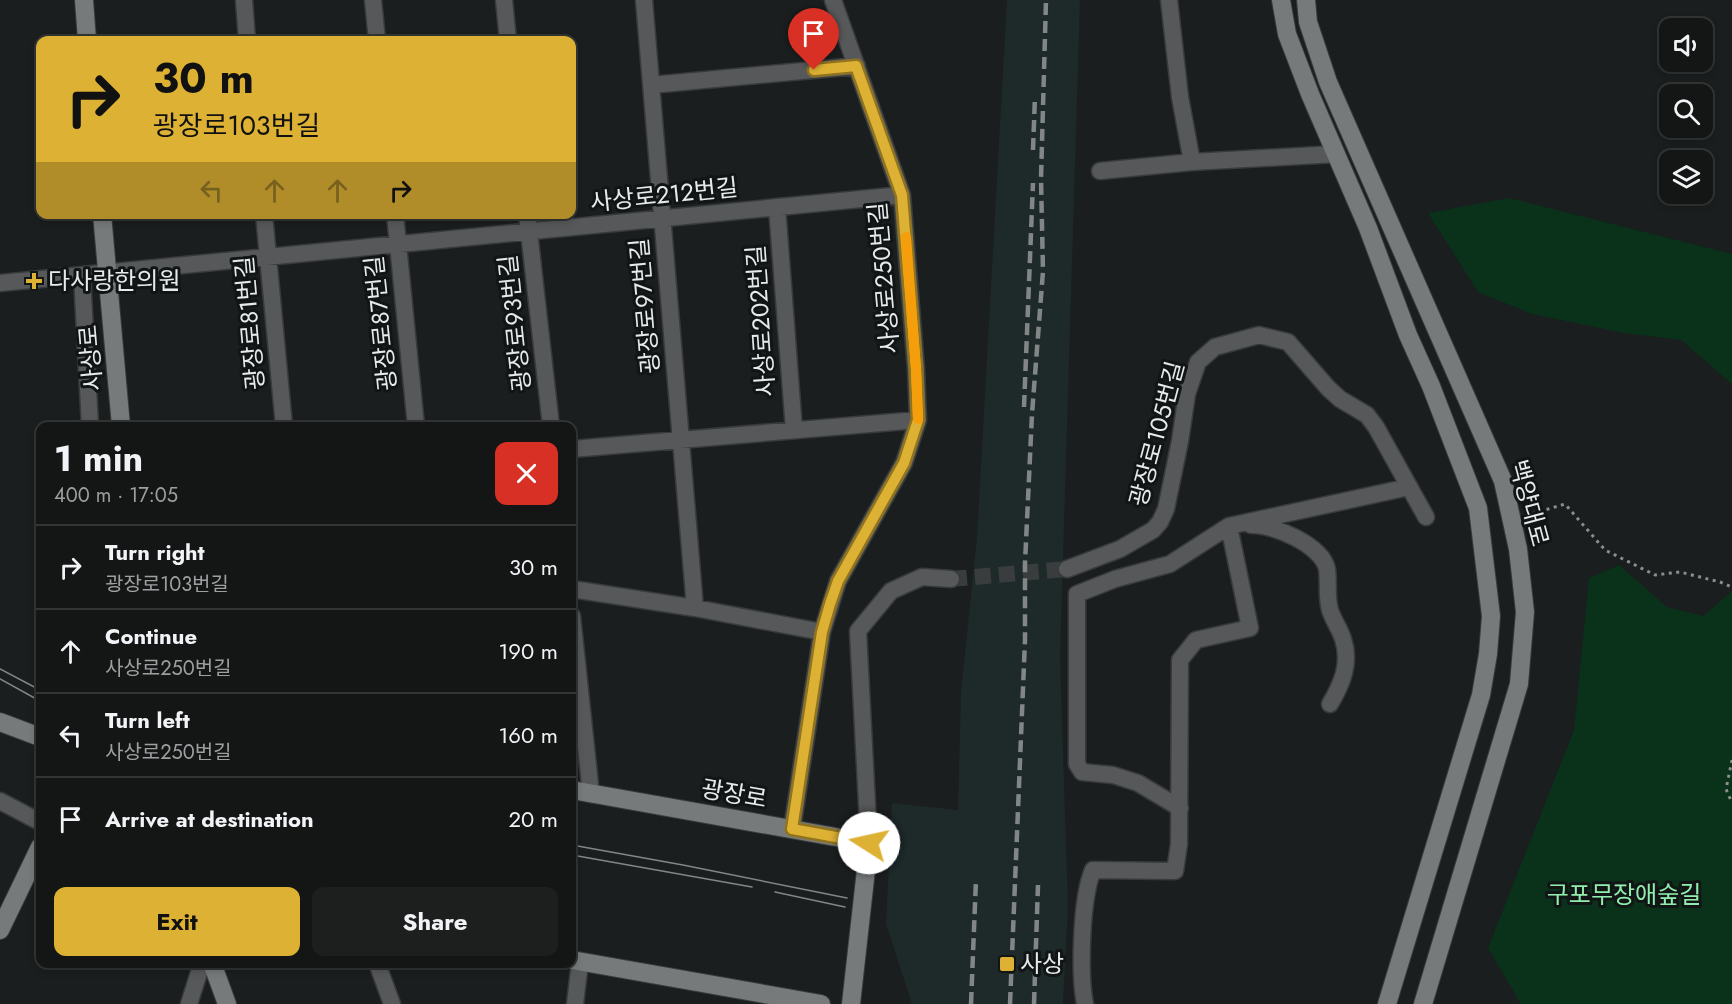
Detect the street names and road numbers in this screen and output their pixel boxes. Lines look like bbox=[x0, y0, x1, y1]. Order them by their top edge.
street label: 사상로212번길 bbox=[588, 169, 740, 220]
street label: 사상로250번길 bbox=[859, 201, 908, 355]
street label: 광장로97번길 bbox=[621, 237, 668, 375]
street label: 사상로202번길 bbox=[738, 244, 783, 398]
street label: 광장로93번길 bbox=[490, 253, 539, 393]
street label: 광장로87번길 bbox=[356, 254, 405, 392]
street label: 광장로81번길 bbox=[226, 255, 273, 391]
street label: 사상로 bbox=[70, 324, 111, 393]
street label: 광장로105번길 bbox=[1120, 357, 1193, 510]
street label: 백양대로 bbox=[1501, 456, 1558, 550]
street label: 광장로 bbox=[698, 771, 770, 816]

